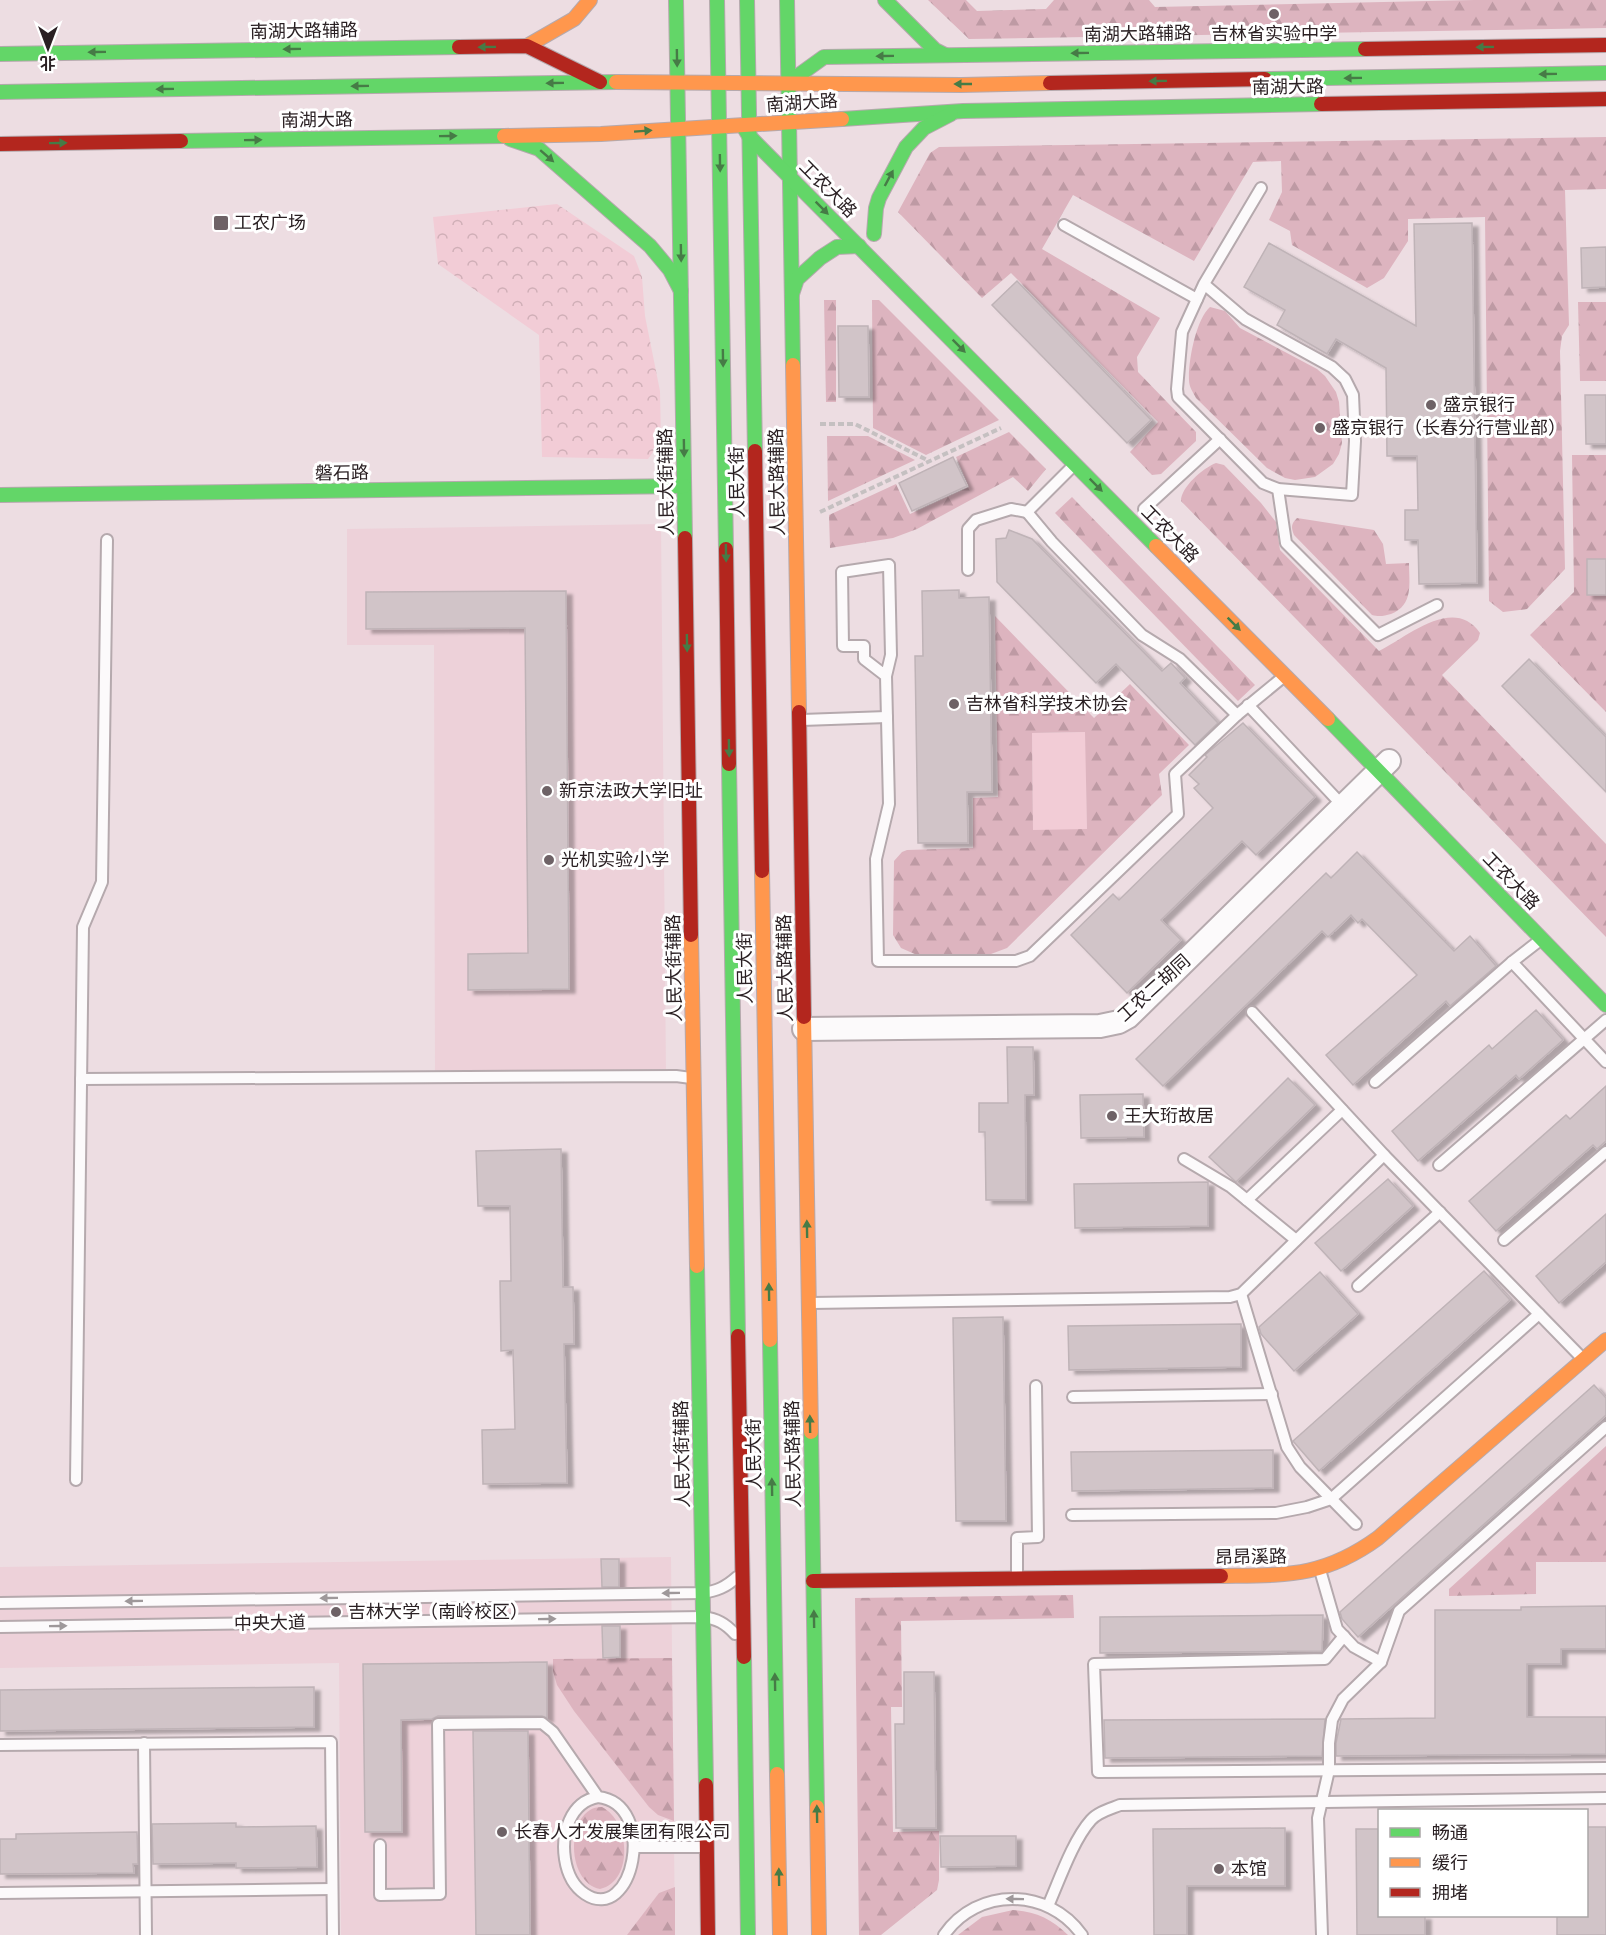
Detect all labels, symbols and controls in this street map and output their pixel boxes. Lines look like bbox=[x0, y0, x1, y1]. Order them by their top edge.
marker: 吉林省实验中学 bbox=[1267, 7, 1281, 21]
north arrow bbox=[18, 18, 78, 78]
street label: 南湖大路辅路 bbox=[250, 19, 358, 42]
street label: 南湖大路辅路 bbox=[1084, 22, 1192, 45]
place label: 吉林省实验中学 bbox=[1211, 23, 1337, 44]
one-way arrow bbox=[477, 42, 496, 51]
one-way arrow bbox=[1475, 42, 1494, 52]
one-way arrow bbox=[282, 45, 301, 54]
one-way arrow bbox=[87, 47, 106, 57]
one-way arrow bbox=[1070, 48, 1089, 58]
one-way arrow bbox=[673, 49, 682, 68]
one-way arrow bbox=[875, 51, 894, 61]
text: 北 bbox=[40, 53, 56, 72]
one-way arrow bbox=[1538, 69, 1557, 79]
one-way arrow bbox=[1343, 73, 1362, 82]
street label: 南湖大路 bbox=[1252, 75, 1324, 98]
one-way arrow bbox=[1148, 76, 1167, 86]
one-way arrow bbox=[545, 78, 564, 88]
one-way arrow bbox=[953, 80, 972, 89]
one-way arrow bbox=[350, 81, 369, 91]
one-way arrow bbox=[155, 85, 174, 94]
street label: 南湖大路 bbox=[765, 90, 839, 115]
street label: 南湖大路 bbox=[281, 108, 353, 131]
one-way arrow bbox=[634, 126, 653, 136]
one-way arrow bbox=[439, 131, 458, 141]
one-way arrow bbox=[244, 135, 263, 144]
one-way arrow bbox=[49, 138, 68, 148]
one-way arrow bbox=[539, 149, 554, 162]
one-way arrow bbox=[715, 154, 724, 173]
street label: 工农大路 bbox=[795, 156, 861, 222]
one-way arrow bbox=[884, 170, 894, 187]
one-way arrow bbox=[814, 201, 828, 215]
place label: 工农广场 bbox=[234, 212, 306, 233]
marker: 工农广场 bbox=[212, 214, 230, 232]
one-way arrow bbox=[676, 244, 685, 263]
one-way arrow bbox=[952, 339, 966, 353]
one-way arrow bbox=[718, 349, 728, 368]
place label: 盛京银行 bbox=[1443, 394, 1515, 415]
marker: 盛京银行 bbox=[1424, 398, 1438, 412]
place label: 盛京银行（长春分行营业部） bbox=[1332, 417, 1566, 438]
marker: 盛京银行（长春分行营业部） bbox=[1313, 421, 1327, 435]
street label: 人民大街辅路 bbox=[654, 428, 677, 536]
street label: 人民大路辅路 bbox=[765, 428, 788, 536]
one-way arrow bbox=[679, 439, 689, 458]
street label: 人民大街 bbox=[725, 446, 748, 518]
street label: 磐石路 bbox=[315, 462, 369, 483]
one-way arrow bbox=[1089, 478, 1103, 492]
street label: 工农大路 bbox=[1137, 501, 1203, 567]
one-way arrow bbox=[721, 544, 731, 563]
one-way arrow bbox=[1226, 616, 1240, 630]
one-way arrow bbox=[682, 634, 692, 653]
place label: 吉林省科学技术协会 bbox=[966, 693, 1128, 714]
marker: 吉林省科学技术协会 bbox=[947, 697, 961, 711]
one-way arrow bbox=[724, 739, 734, 758]
place label: 新京法政大学旧址 bbox=[559, 780, 703, 801]
marker: 新京法政大学旧址 bbox=[540, 784, 554, 798]
street label: 工农大路 bbox=[1479, 847, 1544, 914]
place label: 光机实验小学 bbox=[561, 849, 669, 870]
marker: 光机实验小学 bbox=[542, 853, 556, 867]
street label: 人民大街辅路 bbox=[662, 914, 685, 1022]
street label: 人民大路辅路 bbox=[773, 914, 796, 1022]
street label: 人民大街 bbox=[733, 932, 756, 1004]
street label: 工农二胡同 bbox=[1113, 950, 1194, 1026]
place label: 王大珩故居 bbox=[1124, 1105, 1214, 1126]
marker: 王大珩故居 bbox=[1105, 1109, 1119, 1123]
one-way arrow bbox=[802, 1219, 812, 1238]
one-way arrow bbox=[764, 1282, 774, 1301]
street label: 人民大街辅路 bbox=[670, 1400, 693, 1508]
street label: 人民大路辅路 bbox=[781, 1400, 804, 1508]
one-way arrow bbox=[805, 1414, 815, 1433]
street label: 人民大街 bbox=[742, 1418, 765, 1490]
one-way arrow bbox=[767, 1477, 777, 1496]
street label: 昂昂溪路 bbox=[1215, 1545, 1287, 1568]
one-way arrow bbox=[662, 1589, 681, 1598]
one-way arrow bbox=[320, 1594, 339, 1603]
one-way arrow bbox=[125, 1596, 144, 1606]
place label: 吉林大学（南岭校区） bbox=[348, 1601, 528, 1622]
marker: 吉林大学（南岭校区） bbox=[329, 1605, 343, 1619]
one-way arrow bbox=[809, 1609, 818, 1628]
street label: 中央大道 bbox=[234, 1611, 306, 1634]
one-way arrow bbox=[538, 1614, 557, 1624]
one-way arrow bbox=[49, 1621, 68, 1631]
one-way arrow bbox=[771, 1672, 780, 1691]
one-way arrow bbox=[812, 1804, 822, 1823]
legend bbox=[1378, 1809, 1588, 1917]
place label: 长春人才发展集团有限公司 bbox=[514, 1821, 730, 1842]
text: 畅通 bbox=[1432, 1822, 1468, 1843]
marker: 长春人才发展集团有限公司 bbox=[495, 1825, 509, 1839]
text: 缓行 bbox=[1432, 1852, 1468, 1873]
place label: 本馆 bbox=[1231, 1858, 1267, 1879]
marker: 本馆 bbox=[1212, 1862, 1226, 1876]
one-way arrow bbox=[774, 1867, 784, 1886]
text: 拥堵 bbox=[1432, 1882, 1468, 1903]
one-way arrow bbox=[1005, 1894, 1024, 1904]

